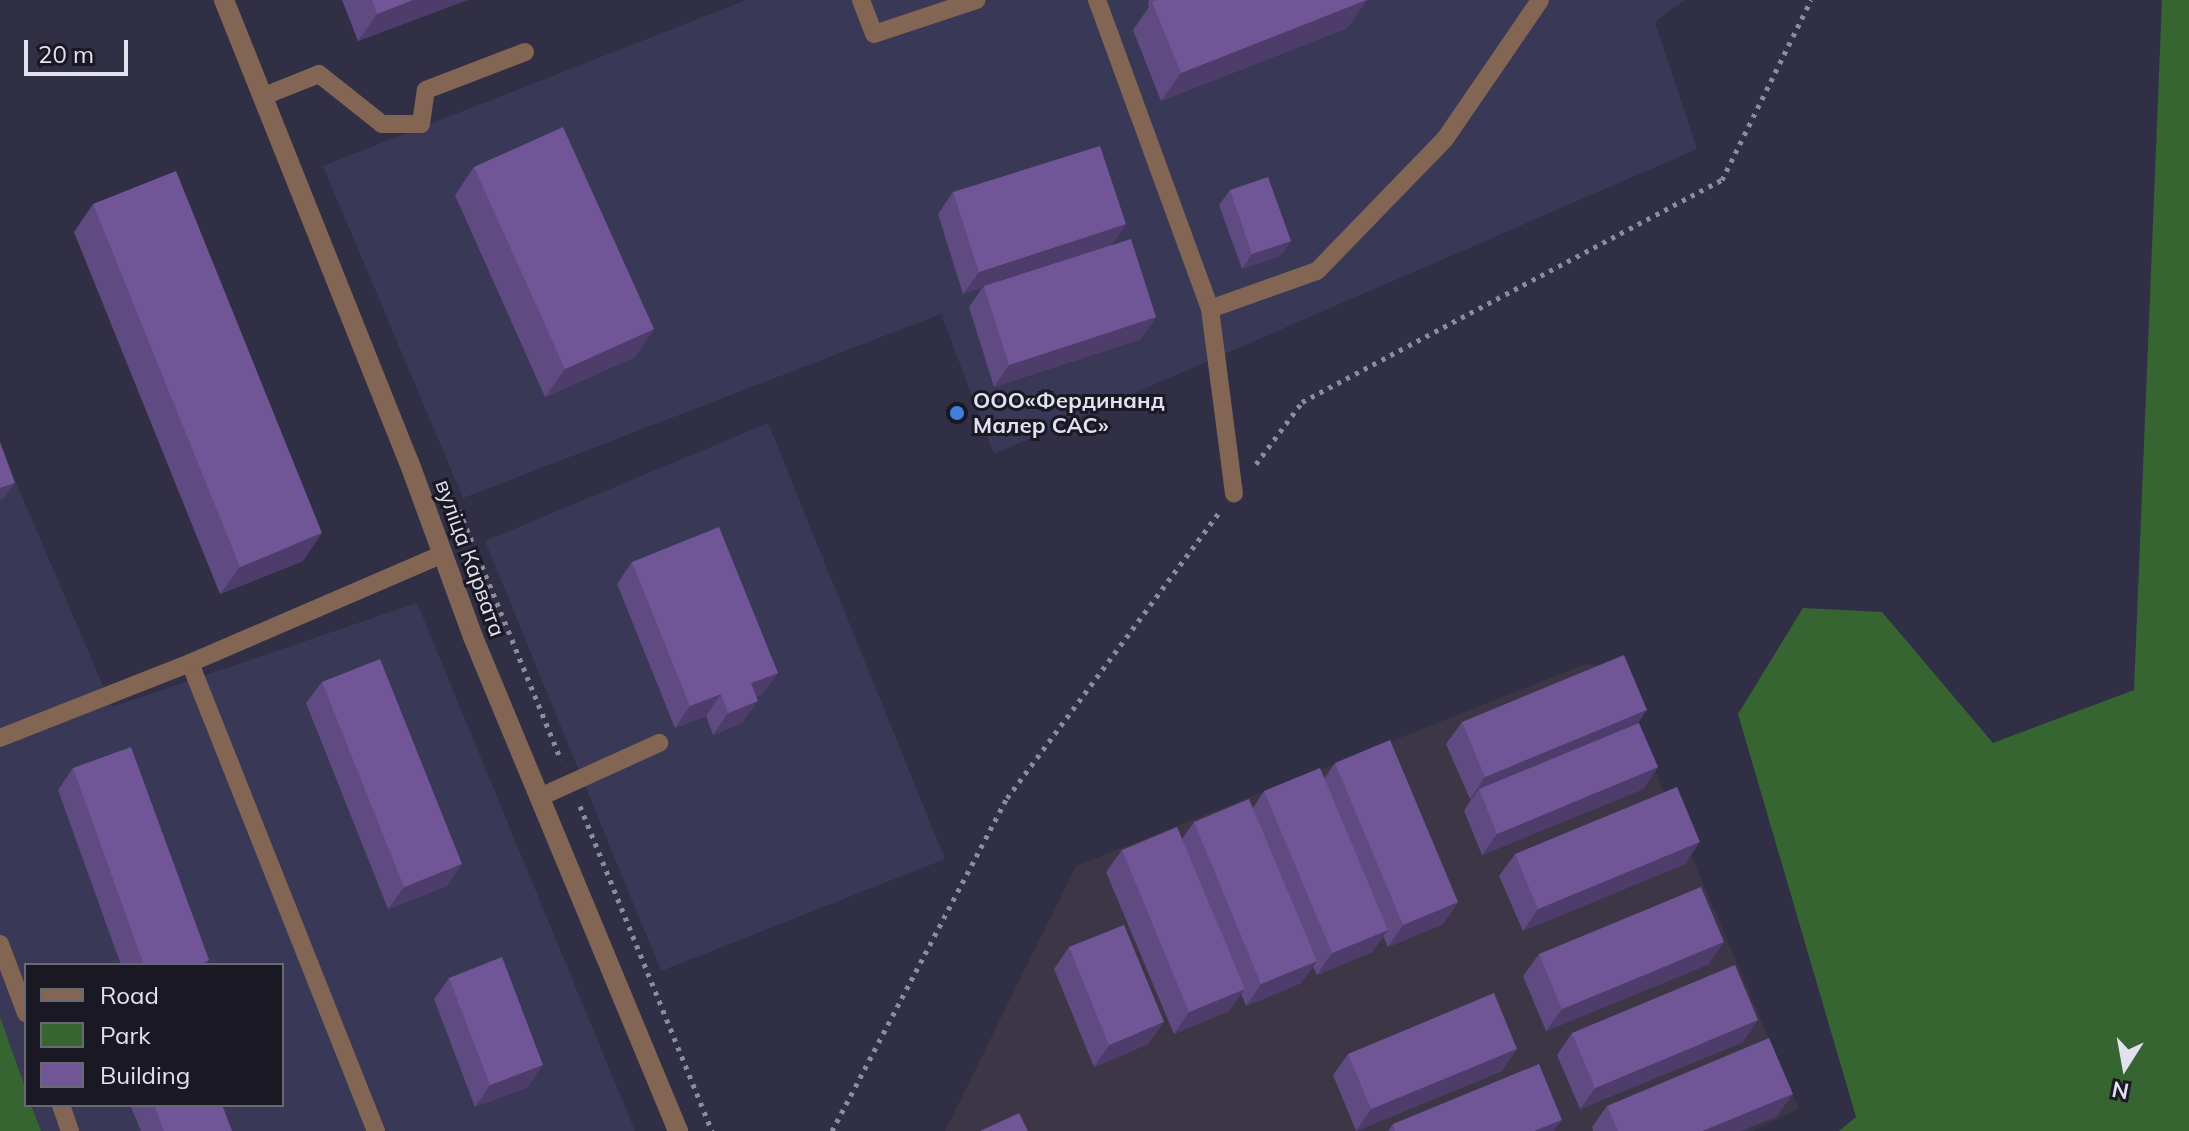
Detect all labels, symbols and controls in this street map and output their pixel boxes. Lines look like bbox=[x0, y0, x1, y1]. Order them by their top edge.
scale bar bbox=[28, 24, 132, 74]
text: 20 m bbox=[38, 39, 94, 69]
place label: ООО«Фердинанд Малер САС» bbox=[973, 387, 1165, 438]
marker: ООО«Фердинанд Малер САС» bbox=[948, 404, 966, 422]
street label: вуліца Карвата bbox=[429, 476, 511, 640]
legend bbox=[24, 963, 284, 1107]
text: Road bbox=[100, 980, 159, 1010]
text: Park bbox=[100, 1020, 151, 1050]
north arrow bbox=[2085, 1027, 2165, 1107]
text: Building bbox=[100, 1060, 190, 1090]
text: N bbox=[2110, 1075, 2131, 1106]

